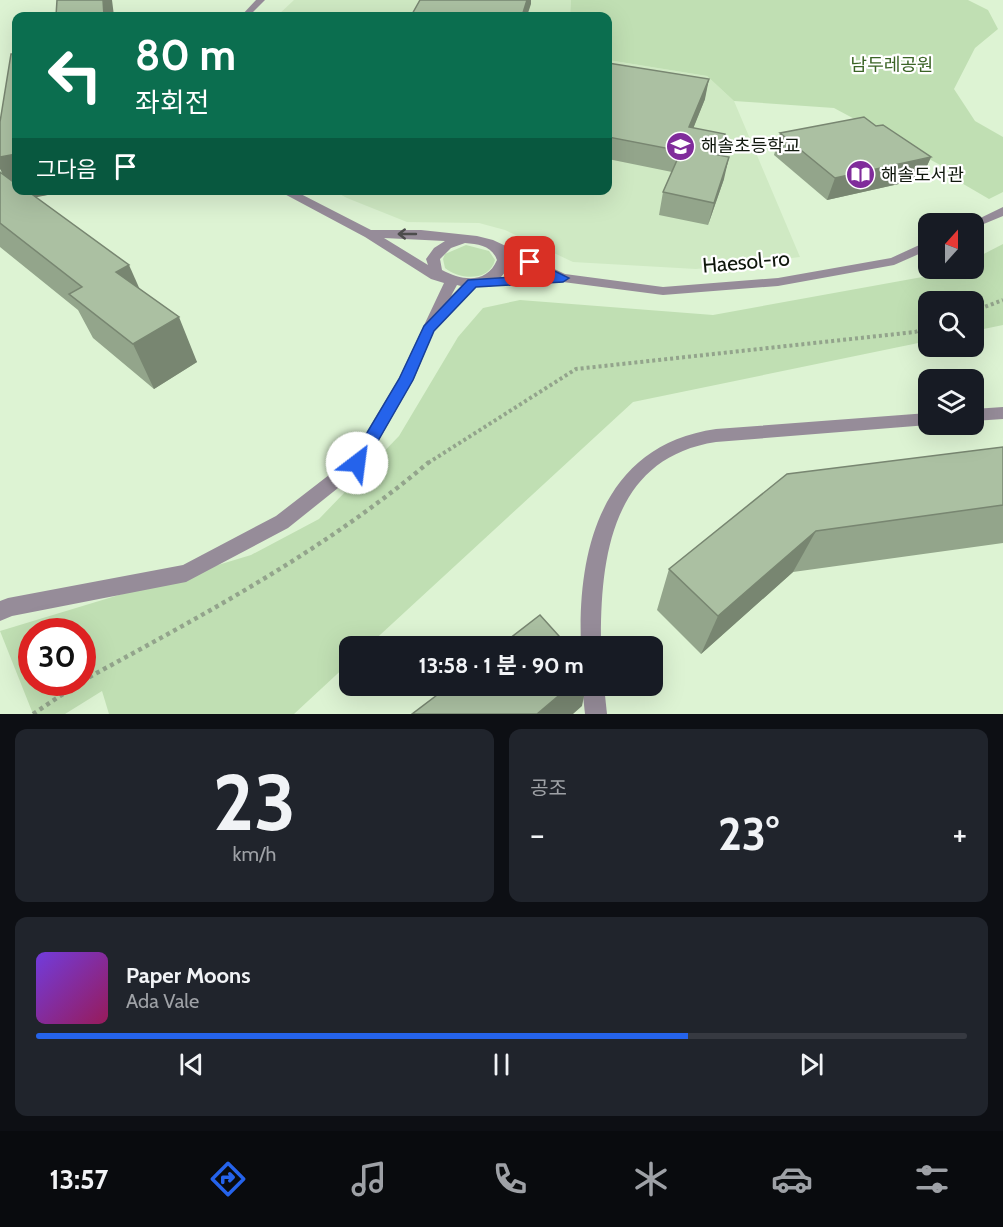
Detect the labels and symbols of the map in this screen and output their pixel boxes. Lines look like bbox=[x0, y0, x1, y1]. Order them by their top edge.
park label: 남두레공원 bbox=[851, 54, 933, 76]
school or university icon: 해솔초등학교 bbox=[664, 130, 696, 162]
place label: 해솔초등학교 bbox=[701, 135, 800, 157]
library icon: 해솔도서관 bbox=[844, 159, 876, 191]
place label: 해솔도서관 bbox=[881, 164, 964, 186]
north arrow bbox=[918, 213, 984, 279]
one-way arrow bbox=[397, 228, 417, 240]
pin bbox=[504, 236, 555, 287]
street label: Haesol-ro bbox=[701, 245, 791, 278]
position arrow bbox=[325, 431, 389, 495]
speed limit sign: 30 bbox=[18, 618, 96, 696]

